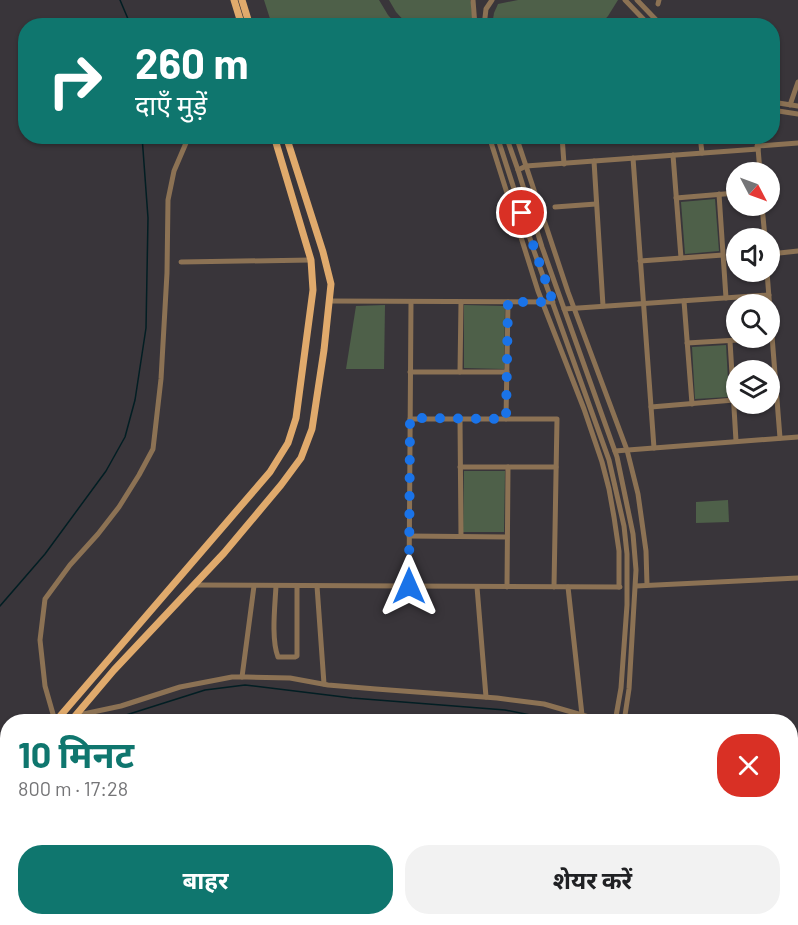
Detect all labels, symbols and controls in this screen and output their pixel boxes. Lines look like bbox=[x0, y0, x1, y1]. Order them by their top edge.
text: 260 m bbox=[135, 37, 248, 87]
icon: right bbox=[36, 42, 114, 120]
text: दाएँ मुड़ें bbox=[135, 88, 207, 120]
north arrow bbox=[726, 162, 780, 216]
map controls bbox=[726, 162, 780, 414]
pin bbox=[496, 187, 547, 238]
icon: arrive bbox=[505, 196, 538, 229]
button: sound bbox=[726, 228, 780, 282]
button: search bbox=[726, 294, 780, 348]
button: layers bbox=[726, 360, 780, 414]
position arrow bbox=[377, 554, 441, 618]
text: 10 मिनट bbox=[18, 732, 134, 775]
button: close bbox=[717, 734, 780, 797]
text: 800 m · 17:28 bbox=[18, 776, 128, 800]
button: बाहर bbox=[18, 845, 393, 914]
button: शेयर करें bbox=[405, 845, 780, 914]

